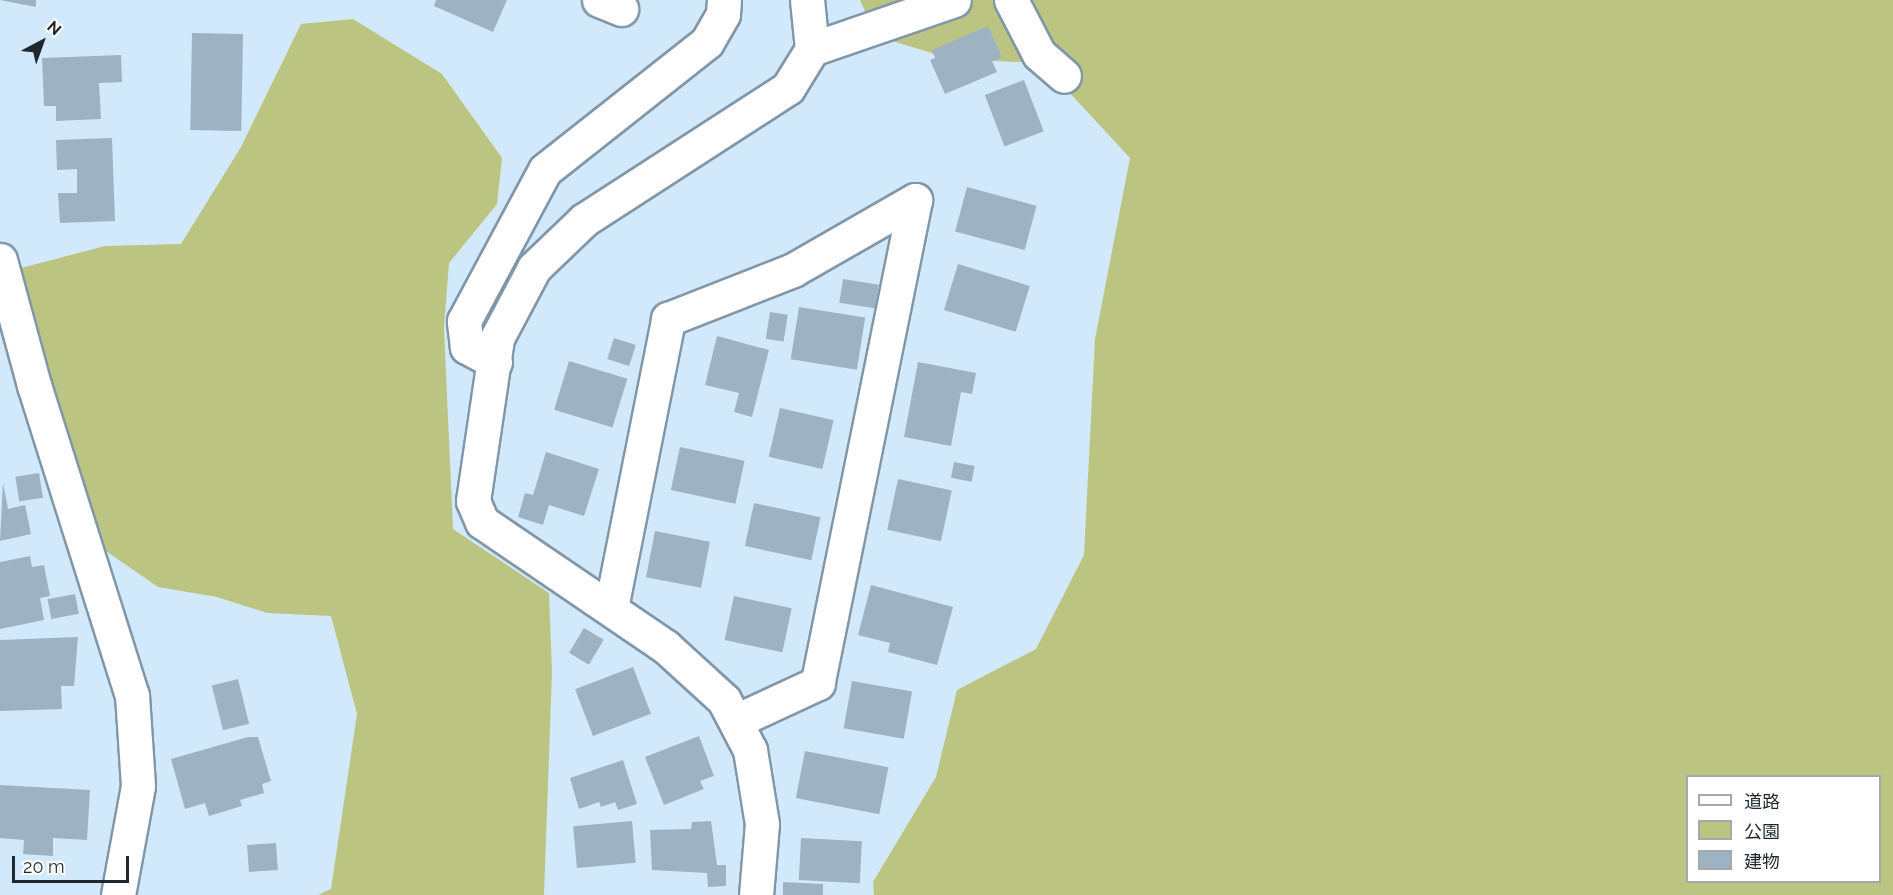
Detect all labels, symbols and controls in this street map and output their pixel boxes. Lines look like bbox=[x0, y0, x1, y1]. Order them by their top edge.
north arrow bbox=[12, 12, 72, 72]
text: N bbox=[43, 17, 65, 39]
legend bbox=[1686, 775, 1881, 883]
text: 道路 bbox=[1744, 791, 1780, 812]
text: 公園 bbox=[1744, 821, 1780, 842]
scale bar bbox=[15, 844, 132, 882]
text: 建物 bbox=[1744, 851, 1780, 872]
text: 20 m bbox=[23, 856, 65, 877]

